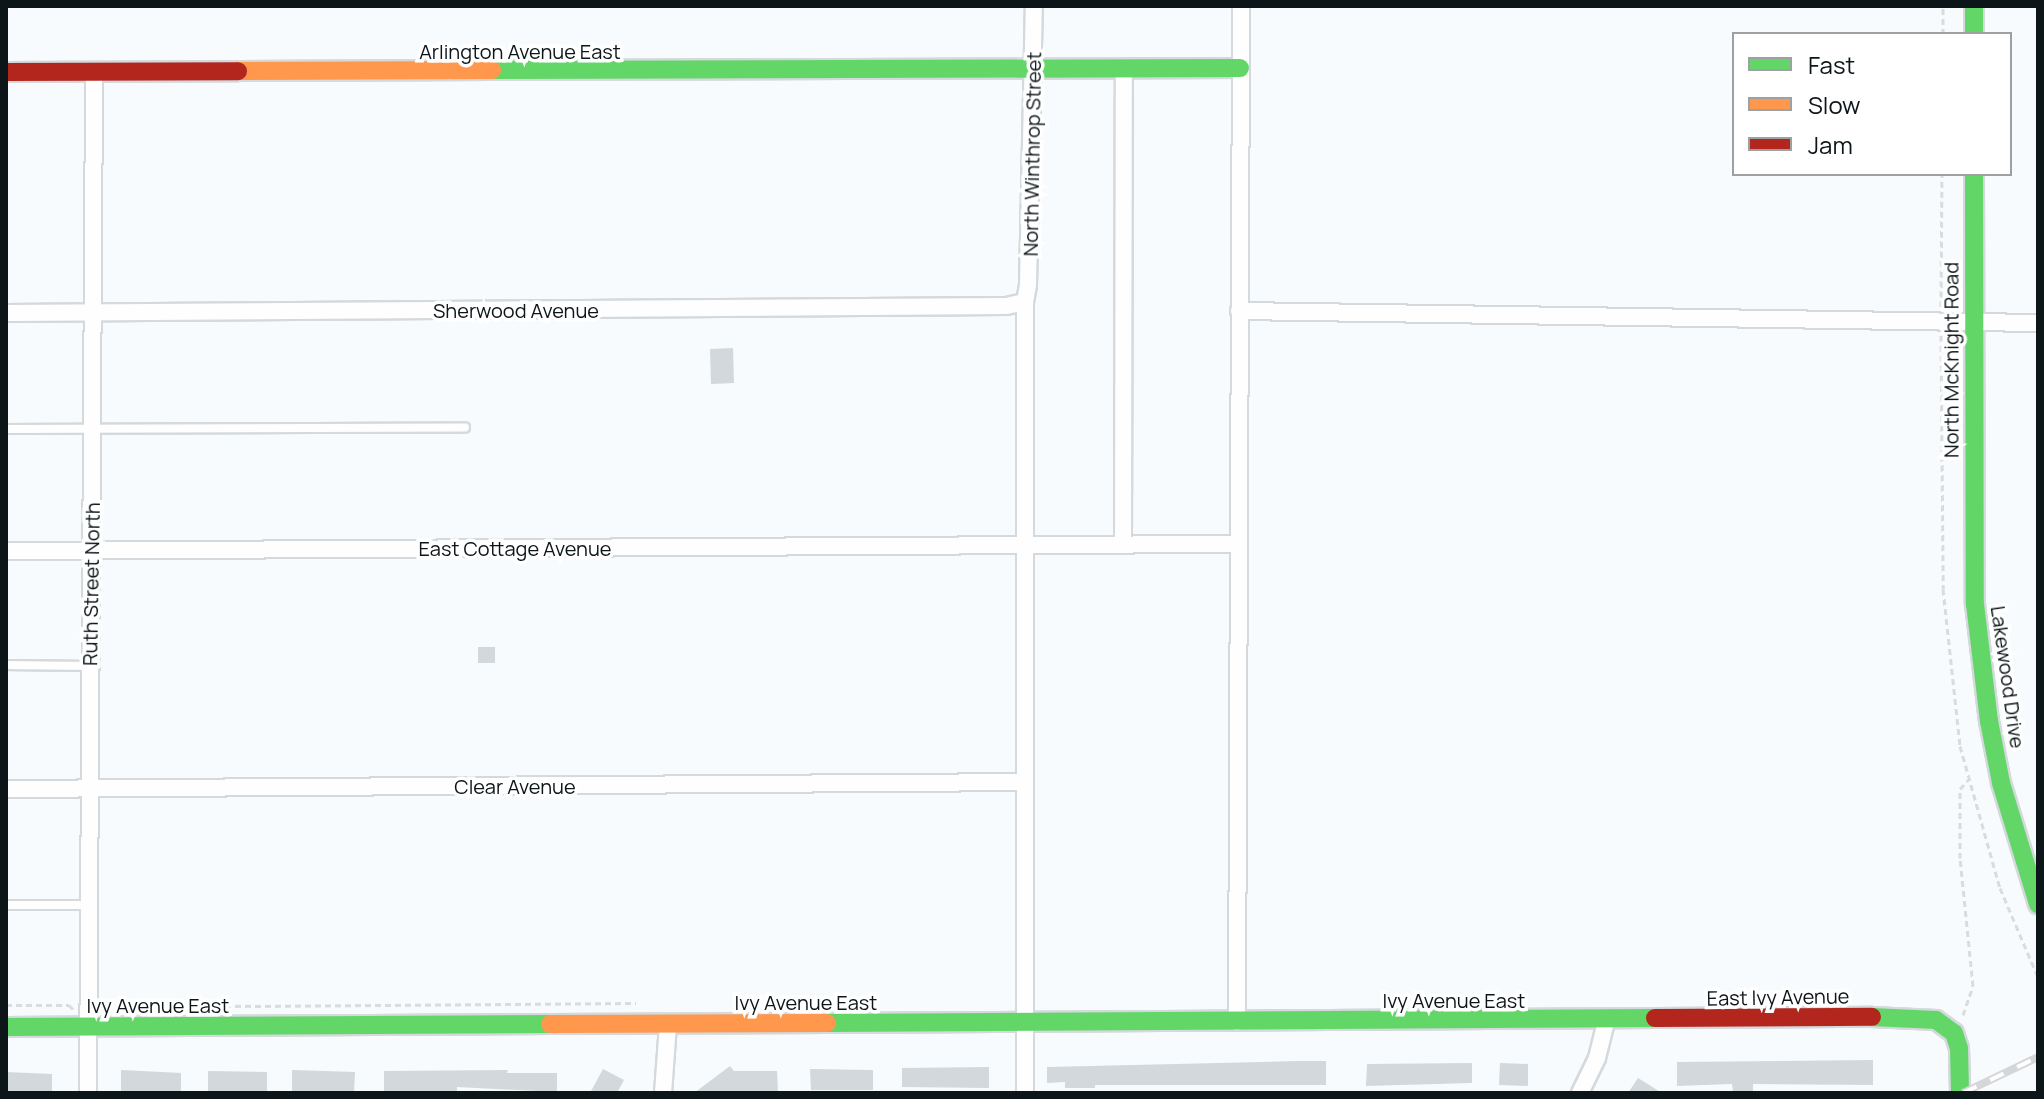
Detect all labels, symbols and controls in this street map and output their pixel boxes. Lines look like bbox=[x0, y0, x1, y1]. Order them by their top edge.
legend bbox=[1732, 32, 2012, 176]
street label: Arlington Avenue East bbox=[419, 39, 621, 63]
text: Fast bbox=[1808, 48, 1855, 81]
street label: North Winthrop Street bbox=[1018, 51, 1046, 257]
text: Slow bbox=[1808, 88, 1861, 121]
text: Jam bbox=[1808, 128, 1853, 161]
street label: North McKnight Road bbox=[1939, 262, 1963, 458]
street label: Sherwood Avenue bbox=[433, 298, 599, 322]
street label: Ruth Street North bbox=[78, 502, 104, 666]
street label: East Cottage Avenue bbox=[418, 536, 612, 560]
street label: Lakewood Drive bbox=[1986, 604, 2030, 750]
street label: Clear Avenue bbox=[454, 774, 576, 798]
street label: East Ivy Avenue bbox=[1706, 984, 1850, 1010]
street label: Ivy Avenue East bbox=[1383, 988, 1525, 1012]
street label: Ivy Avenue East bbox=[735, 990, 877, 1014]
street label: Ivy Avenue East bbox=[87, 993, 229, 1017]

